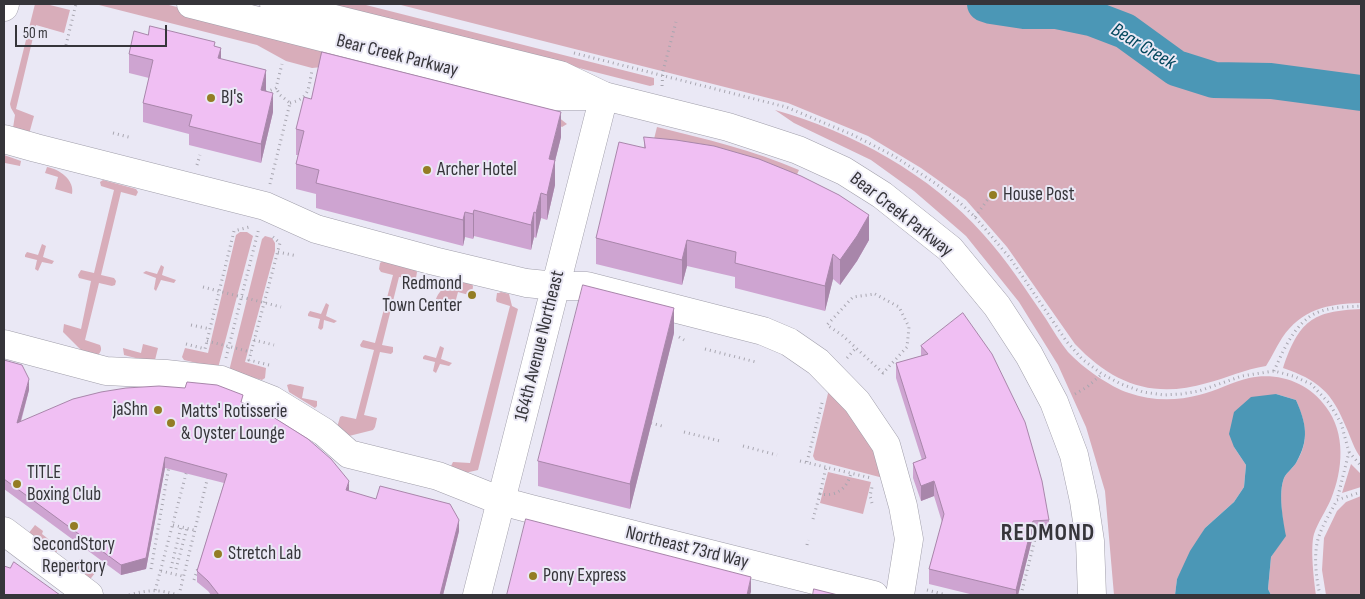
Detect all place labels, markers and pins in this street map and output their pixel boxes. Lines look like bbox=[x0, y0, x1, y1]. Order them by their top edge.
place label: BJ's bbox=[221, 87, 243, 109]
marker: BJ's bbox=[205, 92, 217, 104]
place label: Archer Hotel bbox=[437, 159, 517, 181]
marker: Archer Hotel bbox=[421, 164, 433, 176]
place label: House Post bbox=[1003, 184, 1074, 206]
marker: House Post bbox=[987, 189, 999, 201]
place label: Redmond Town Center bbox=[382, 273, 462, 317]
marker: Redmond Town Center bbox=[466, 289, 478, 301]
place label: jaShn bbox=[113, 399, 148, 421]
place label: Matts' Rotisserie & Oyster Lounge bbox=[181, 401, 287, 445]
marker: jaShn bbox=[152, 404, 164, 416]
marker: Matts' Rotisserie & Oyster Lounge bbox=[165, 417, 177, 429]
place label: TITLE Boxing Club bbox=[27, 462, 101, 506]
marker: TITLE Boxing Club bbox=[11, 478, 23, 490]
marker: SecondStory Repertory bbox=[68, 520, 80, 532]
place label: SecondStory Repertory bbox=[33, 534, 115, 578]
place label: Stretch Lab bbox=[228, 543, 301, 565]
marker: Stretch Lab bbox=[212, 548, 224, 560]
place label: Pony Express bbox=[543, 565, 626, 587]
marker: Pony Express bbox=[527, 570, 539, 582]

